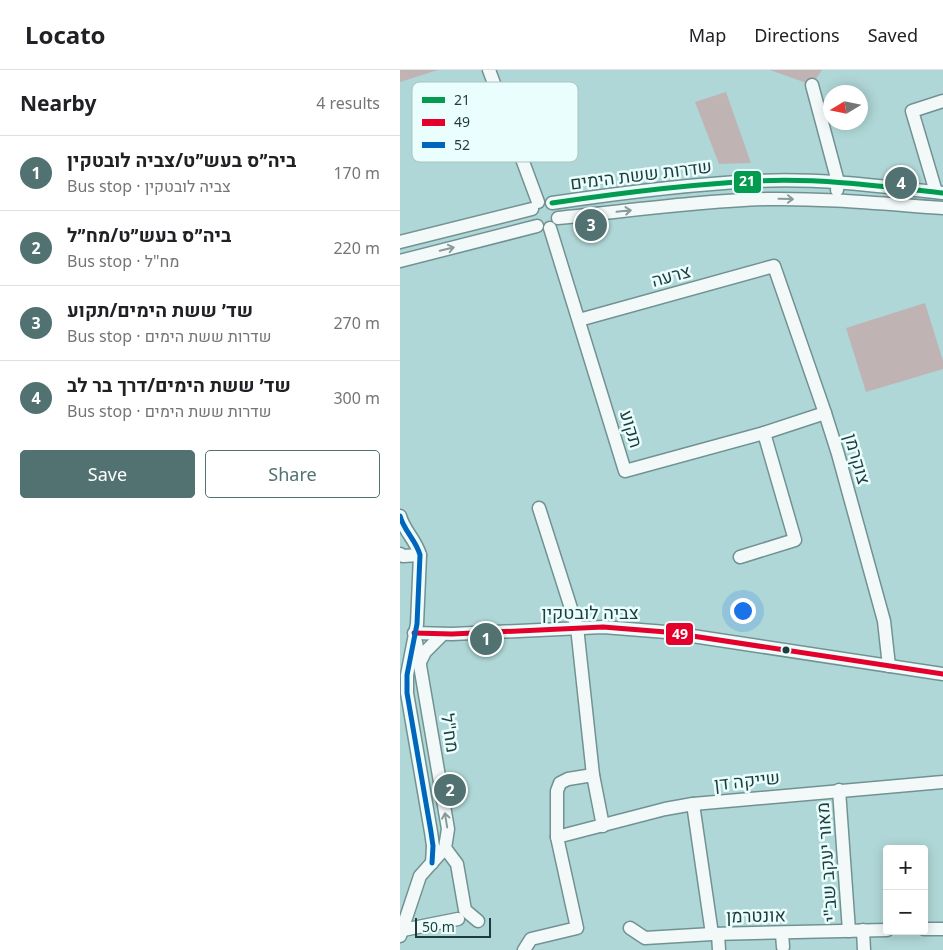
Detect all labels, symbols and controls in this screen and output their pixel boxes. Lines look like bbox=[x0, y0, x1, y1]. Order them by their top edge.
text: Locato bbox=[25, 18, 106, 51]
text: Map bbox=[689, 23, 726, 47]
text: Directions bbox=[754, 23, 840, 47]
text: Saved bbox=[868, 23, 918, 47]
legend bbox=[412, 82, 578, 162]
north arrow bbox=[823, 85, 868, 130]
text: Nearby bbox=[20, 89, 96, 117]
text: 21 bbox=[454, 90, 470, 109]
text: 4 results bbox=[316, 92, 380, 114]
text: 49 bbox=[454, 112, 470, 131]
text: 52 bbox=[454, 135, 470, 154]
text: ביה״ס בעש״ט/צביה לובטקין bbox=[67, 147, 296, 173]
street label: שדרות ששת הימים bbox=[569, 153, 713, 195]
text: 1 bbox=[31, 162, 41, 184]
text: 170 m bbox=[333, 162, 380, 184]
pin: 4 bbox=[885, 164, 917, 202]
line badge: 21 bbox=[733, 170, 762, 194]
text: 21 bbox=[739, 171, 755, 190]
text: Bus stop · צביה לובטקין bbox=[67, 175, 231, 197]
one-way arrow bbox=[778, 195, 794, 204]
pin: 3 bbox=[575, 206, 607, 244]
one-way arrow bbox=[616, 206, 632, 216]
text: ביה״ס בעש״ט/מח״ל bbox=[67, 222, 231, 248]
text: 2 bbox=[31, 237, 41, 259]
text: 220 m bbox=[333, 237, 380, 259]
one-way arrow bbox=[439, 244, 455, 253]
text: Bus stop · מח"ל bbox=[67, 250, 179, 272]
street label: צרעה bbox=[648, 258, 693, 292]
text: שד׳ ששת הימים/תקוע bbox=[67, 297, 253, 323]
text: 3 bbox=[31, 312, 41, 334]
text: 270 m bbox=[333, 312, 380, 334]
text: Bus stop · שדרות ששת הימים bbox=[67, 325, 271, 347]
text: שד׳ ששת הימים/דרך בר לב bbox=[67, 372, 291, 398]
text: 4 bbox=[31, 387, 41, 409]
text: 300 m bbox=[333, 387, 380, 409]
text: Bus stop · שדרות ששת הימים bbox=[67, 400, 271, 422]
street label: תקוע bbox=[615, 407, 649, 450]
street label: צוקרמן bbox=[839, 431, 877, 487]
button: Save bbox=[20, 450, 195, 498]
button: Share bbox=[205, 450, 380, 498]
your location bbox=[730, 598, 756, 624]
street label: צביה לובטקין bbox=[542, 600, 639, 624]
pin: 1 bbox=[470, 620, 502, 658]
line badge: 49 bbox=[665, 622, 694, 646]
text: 49 bbox=[672, 624, 688, 643]
unlabelled marker bbox=[781, 645, 791, 655]
street label: מח"ל bbox=[436, 712, 466, 754]
street label: שייקה דן bbox=[713, 765, 781, 795]
pin: 2 bbox=[434, 771, 466, 809]
street label: מאור יעקב שב"י bbox=[810, 802, 842, 923]
one-way arrow bbox=[441, 812, 451, 828]
map controls bbox=[883, 845, 928, 935]
button: + bbox=[883, 845, 928, 890]
button: − bbox=[883, 890, 928, 935]
street label: אונטרמן bbox=[726, 902, 786, 928]
scale bar bbox=[415, 915, 491, 938]
text: 50 m bbox=[422, 917, 455, 936]

